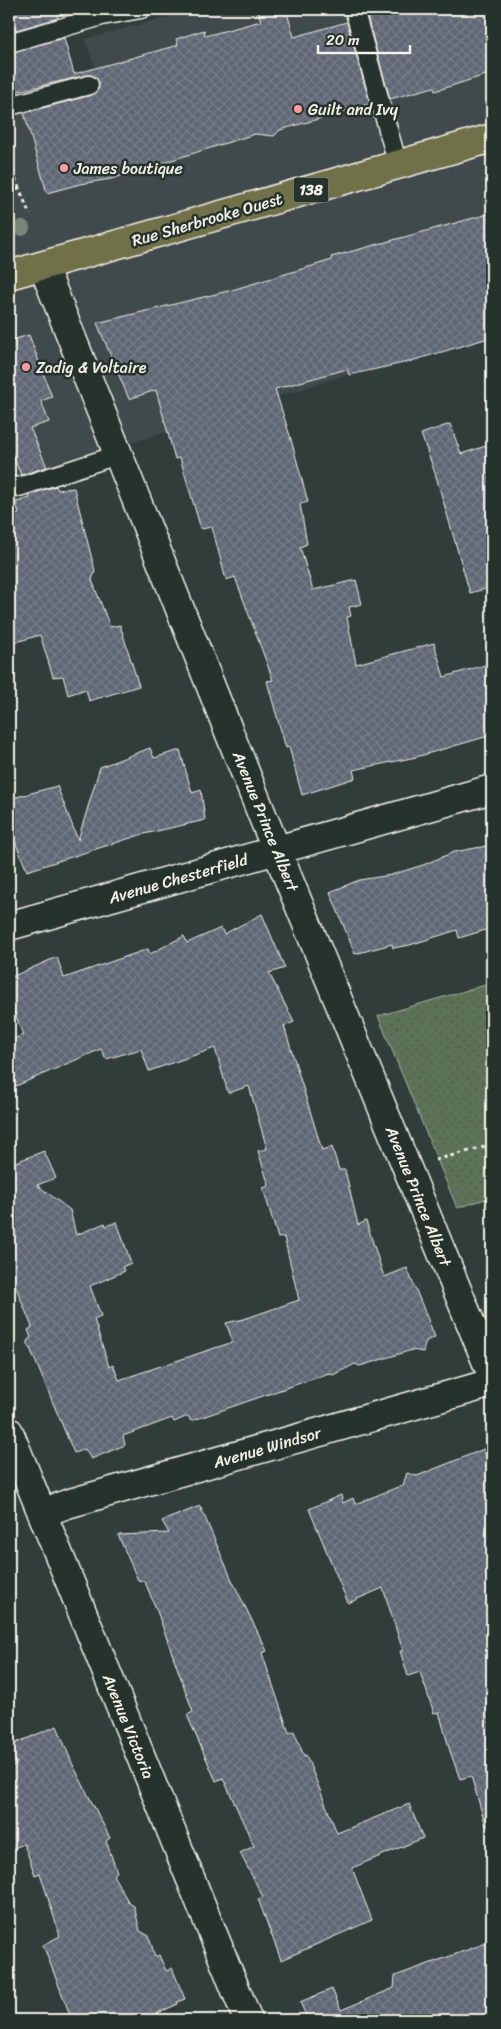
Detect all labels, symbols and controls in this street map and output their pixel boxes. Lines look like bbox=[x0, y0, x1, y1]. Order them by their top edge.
scale bar bbox=[318, 22, 411, 54]
text: 20 m bbox=[326, 27, 360, 53]
place label: Guilt and Ivy bbox=[308, 95, 399, 124]
marker: Guilt and Ivy bbox=[292, 103, 304, 115]
place label: James boutique bbox=[73, 154, 183, 183]
marker: James boutique bbox=[58, 162, 70, 174]
road number: 138 bbox=[294, 178, 328, 202]
street label: Rue Sherbrooke Ouest bbox=[128, 184, 286, 255]
place label: Zadig & Voltaire bbox=[36, 353, 147, 382]
marker: Zadig & Voltaire bbox=[20, 361, 32, 373]
street label: Avenue Prince Albert bbox=[224, 746, 307, 896]
street label: Avenue Chesterfield bbox=[104, 844, 253, 912]
street label: Avenue Prince Albert bbox=[377, 1121, 460, 1271]
street label: Avenue Windsor bbox=[209, 1418, 326, 1477]
street label: Avenue Victoria bbox=[94, 1668, 163, 1783]

